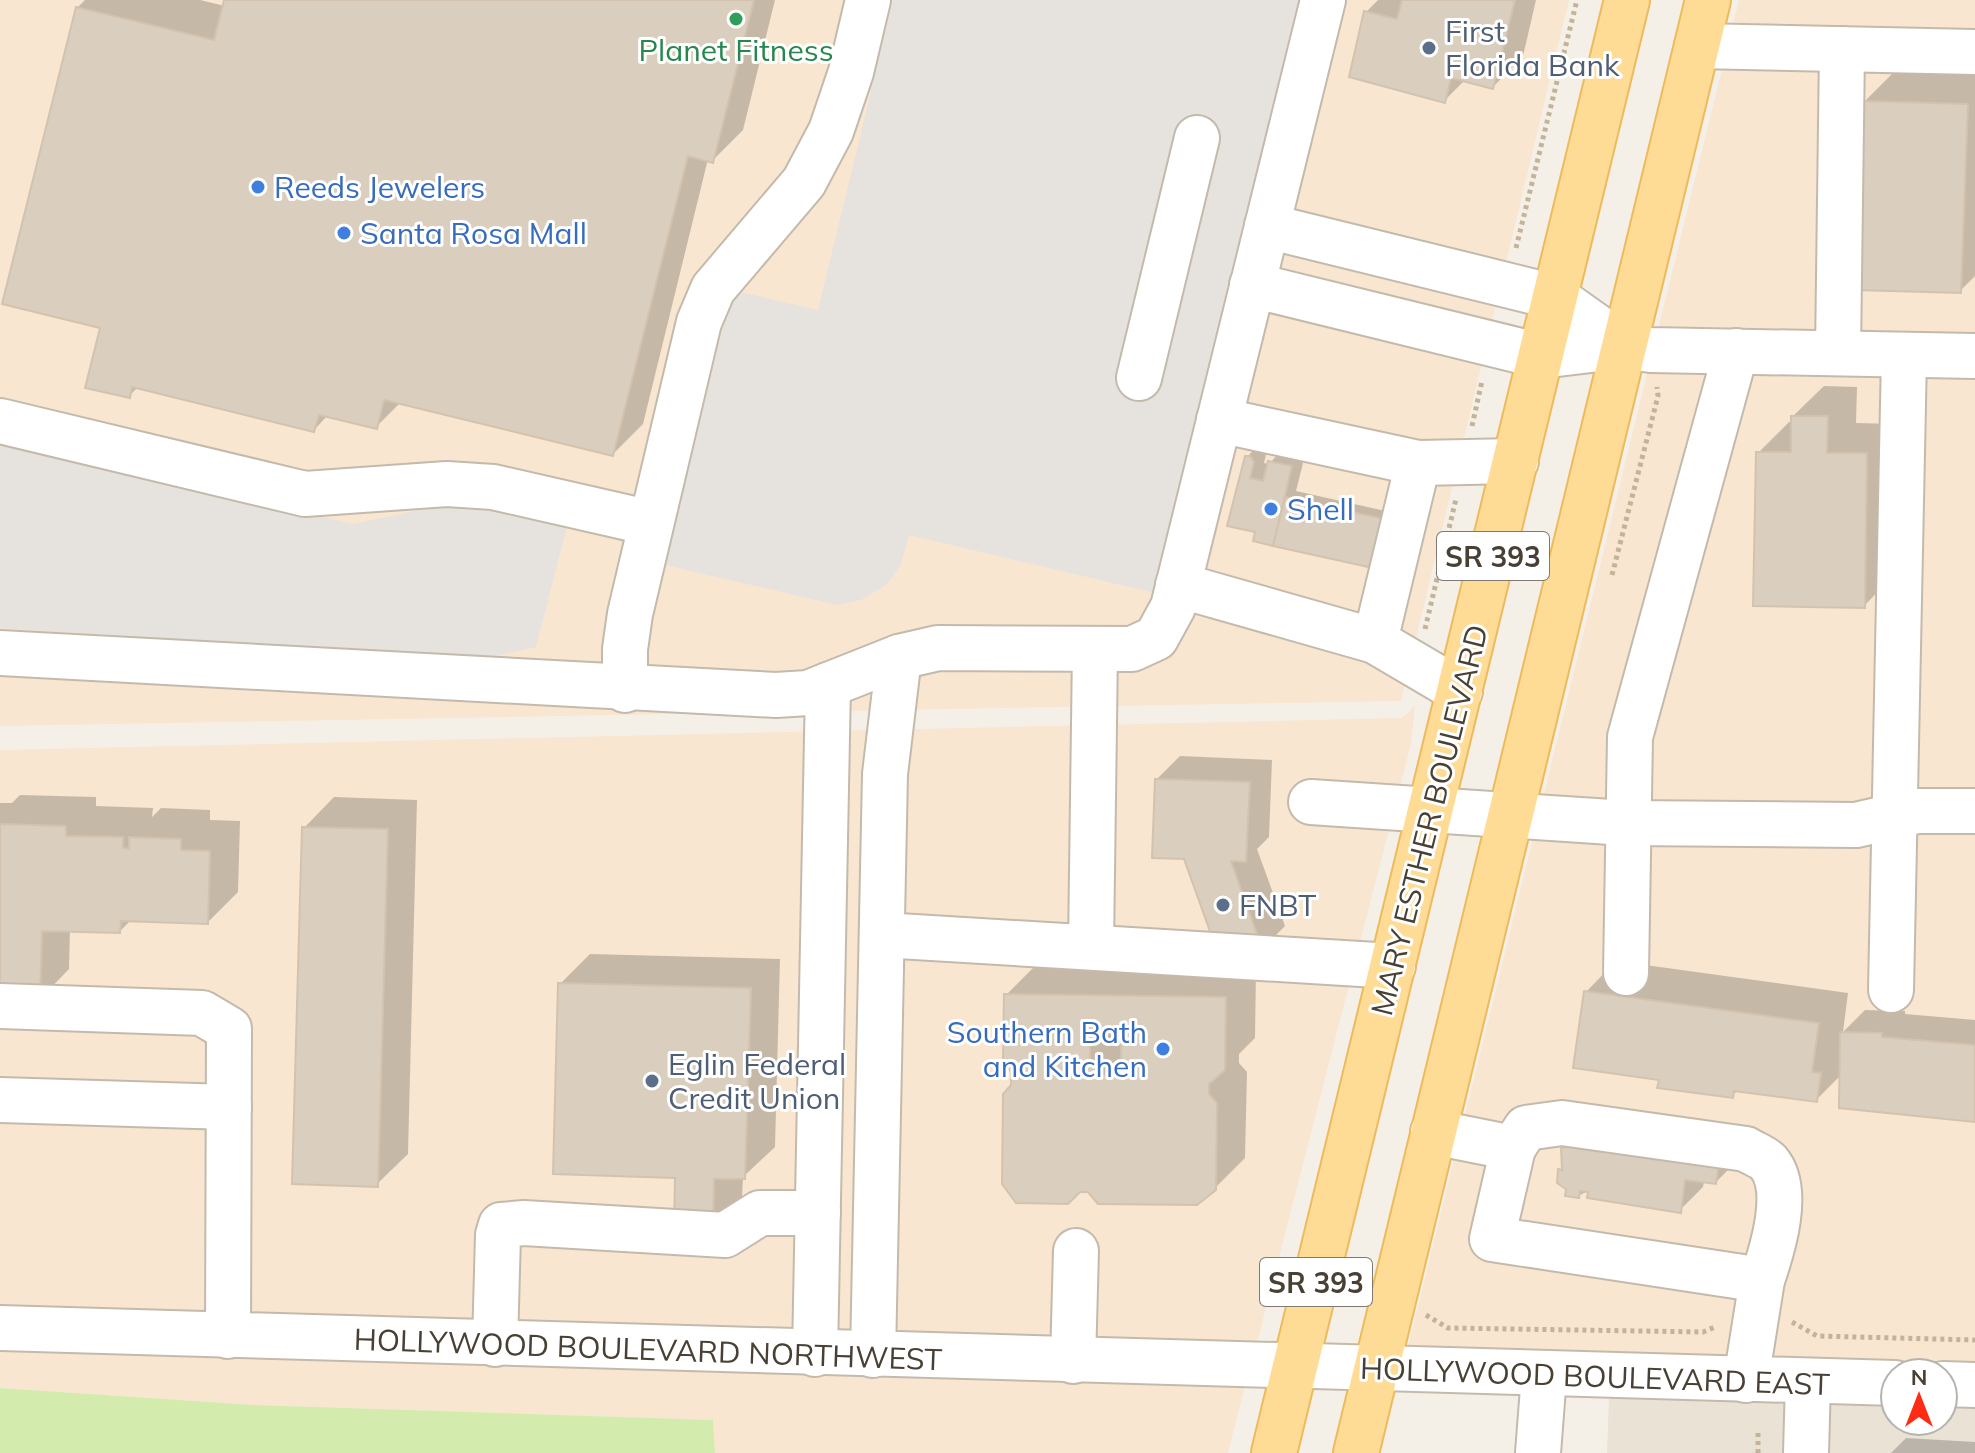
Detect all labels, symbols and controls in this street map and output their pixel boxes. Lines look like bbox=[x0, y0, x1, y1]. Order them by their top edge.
marker: Planet Fitness bbox=[727, 10, 745, 28]
place label: First Florida Bank bbox=[1445, 12, 1620, 84]
place label: Planet Fitness bbox=[638, 31, 834, 69]
marker: First Florida Bank bbox=[1420, 39, 1438, 57]
place label: Reeds Jewelers bbox=[274, 168, 485, 206]
marker: Reeds Jewelers bbox=[249, 178, 267, 196]
place label: Santa Rosa Mall bbox=[360, 214, 587, 252]
marker: Santa Rosa Mall bbox=[335, 224, 353, 242]
place label: Shell bbox=[1287, 490, 1354, 528]
marker: Shell bbox=[1262, 500, 1280, 518]
road number: SR 393 bbox=[1437, 532, 1549, 580]
street label: MARY ESTHER BOULEVARD bbox=[1362, 621, 1496, 1019]
place label: FNBT bbox=[1239, 886, 1317, 924]
marker: FNBT bbox=[1214, 896, 1232, 914]
place label: Southern Bath and Kitchen bbox=[947, 1013, 1147, 1085]
marker: Southern Bath and Kitchen bbox=[1154, 1040, 1172, 1058]
place label: Eglin Federal Credit Union bbox=[668, 1045, 846, 1117]
marker: Eglin Federal Credit Union bbox=[643, 1072, 661, 1090]
road number: SR 393 bbox=[1260, 1258, 1372, 1306]
street label: HOLLYWOOD BOULEVARD NORTHWEST bbox=[353, 1320, 943, 1378]
street label: HOLLYWOOD BOULEVARD EAST bbox=[1359, 1349, 1831, 1403]
north arrow bbox=[1879, 1357, 1959, 1437]
text: N bbox=[1911, 1363, 1927, 1391]

